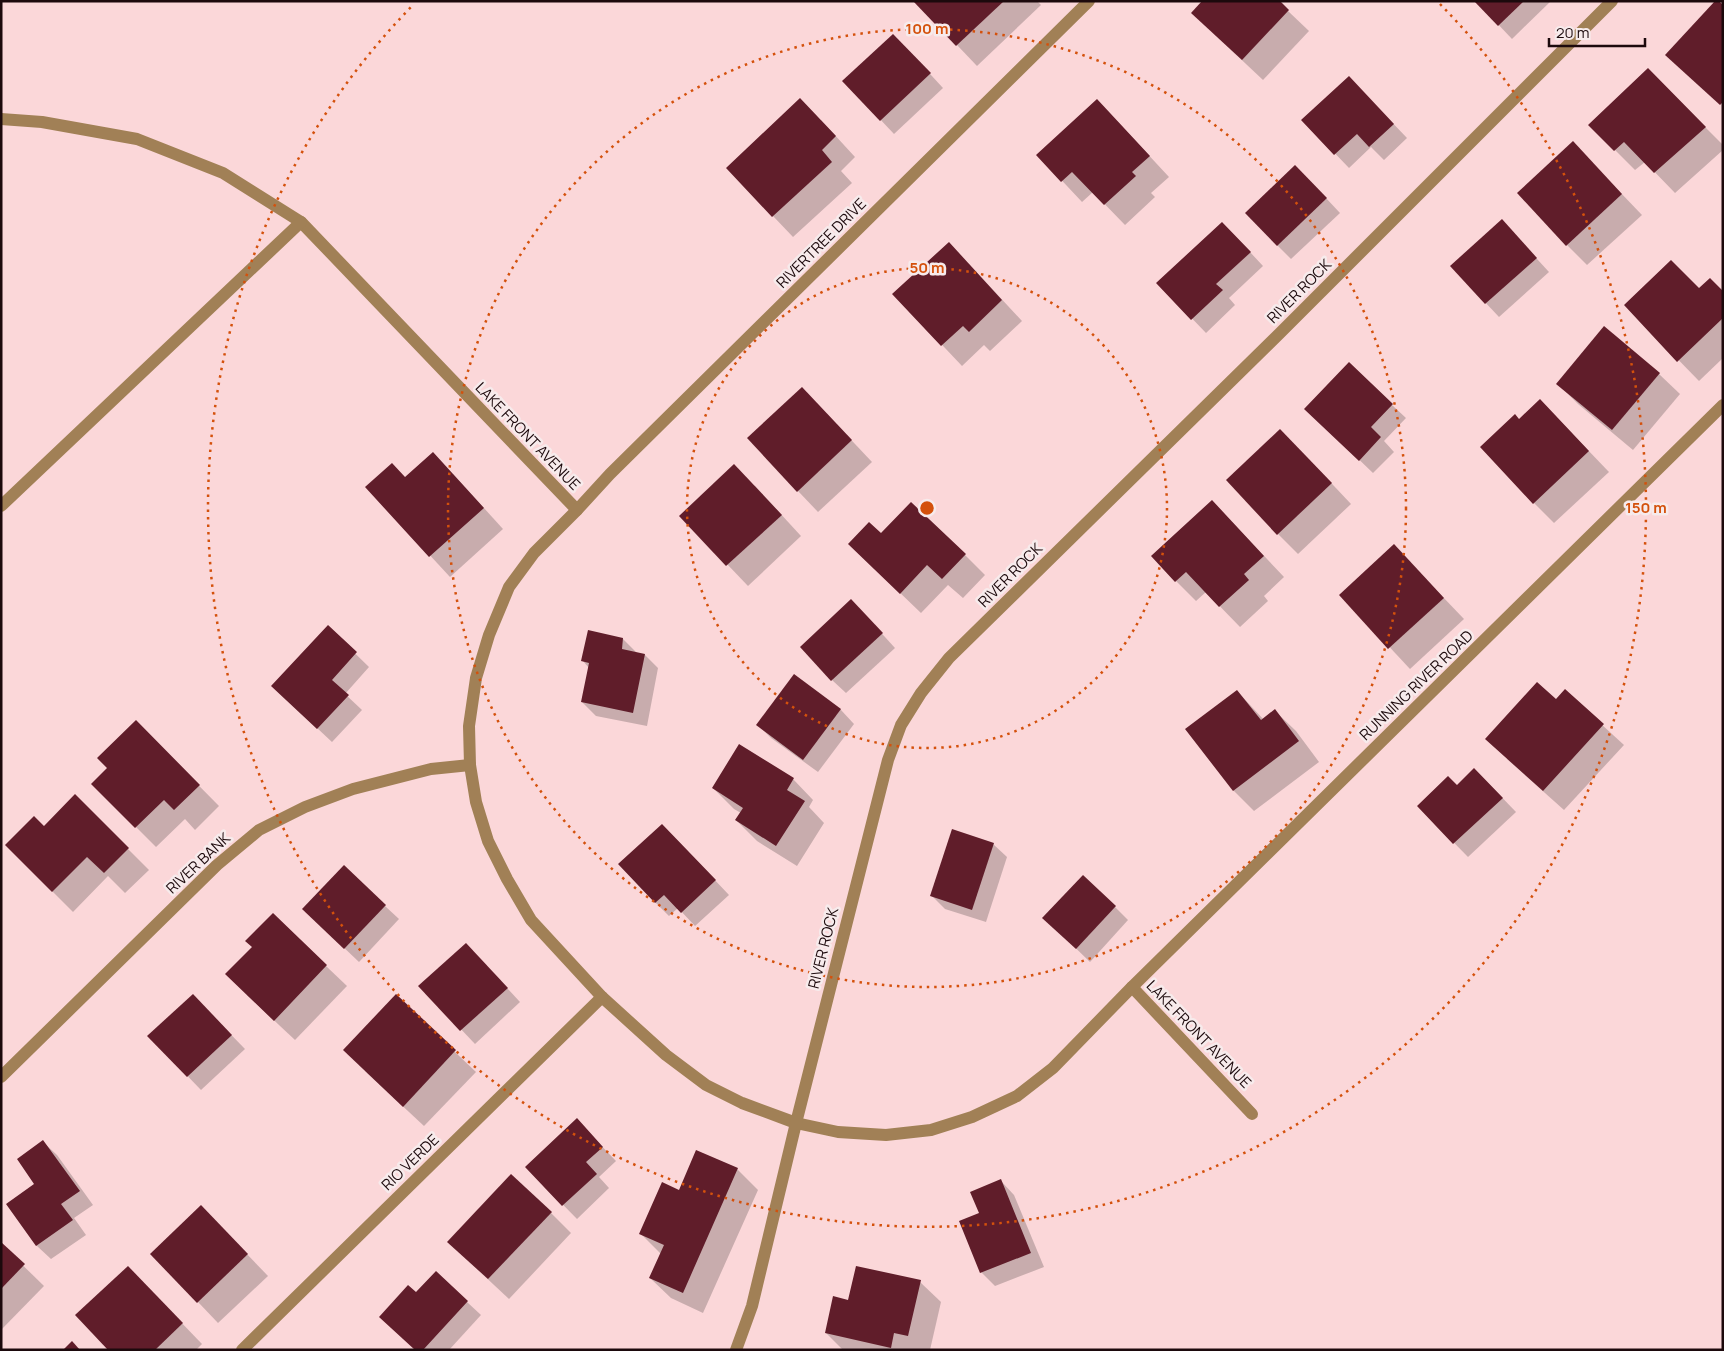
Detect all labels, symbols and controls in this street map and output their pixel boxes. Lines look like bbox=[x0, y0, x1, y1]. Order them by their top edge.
scale bar bbox=[1549, 15, 1645, 47]
text: 100 m bbox=[906, 18, 948, 39]
text: 20 m bbox=[1556, 22, 1589, 43]
street label: RIVERTREE DRIVE bbox=[771, 193, 871, 293]
street label: RIVER ROCK bbox=[1262, 254, 1336, 328]
text: 50 m bbox=[909, 257, 945, 278]
street label: LAKE FRONT AVENUE bbox=[471, 377, 585, 495]
text: 150 m bbox=[1625, 497, 1667, 518]
centre of rings bbox=[918, 499, 936, 517]
street label: RIVER ROCK bbox=[973, 538, 1047, 612]
street label: RUNNING RIVER ROAD bbox=[1355, 625, 1477, 745]
street label: RIVER BANK bbox=[161, 828, 235, 898]
street label: RIVER ROCK bbox=[803, 905, 843, 991]
street label: LAKE FRONT AVENUE bbox=[1142, 975, 1256, 1093]
street label: RIO VERDE bbox=[377, 1129, 443, 1195]

